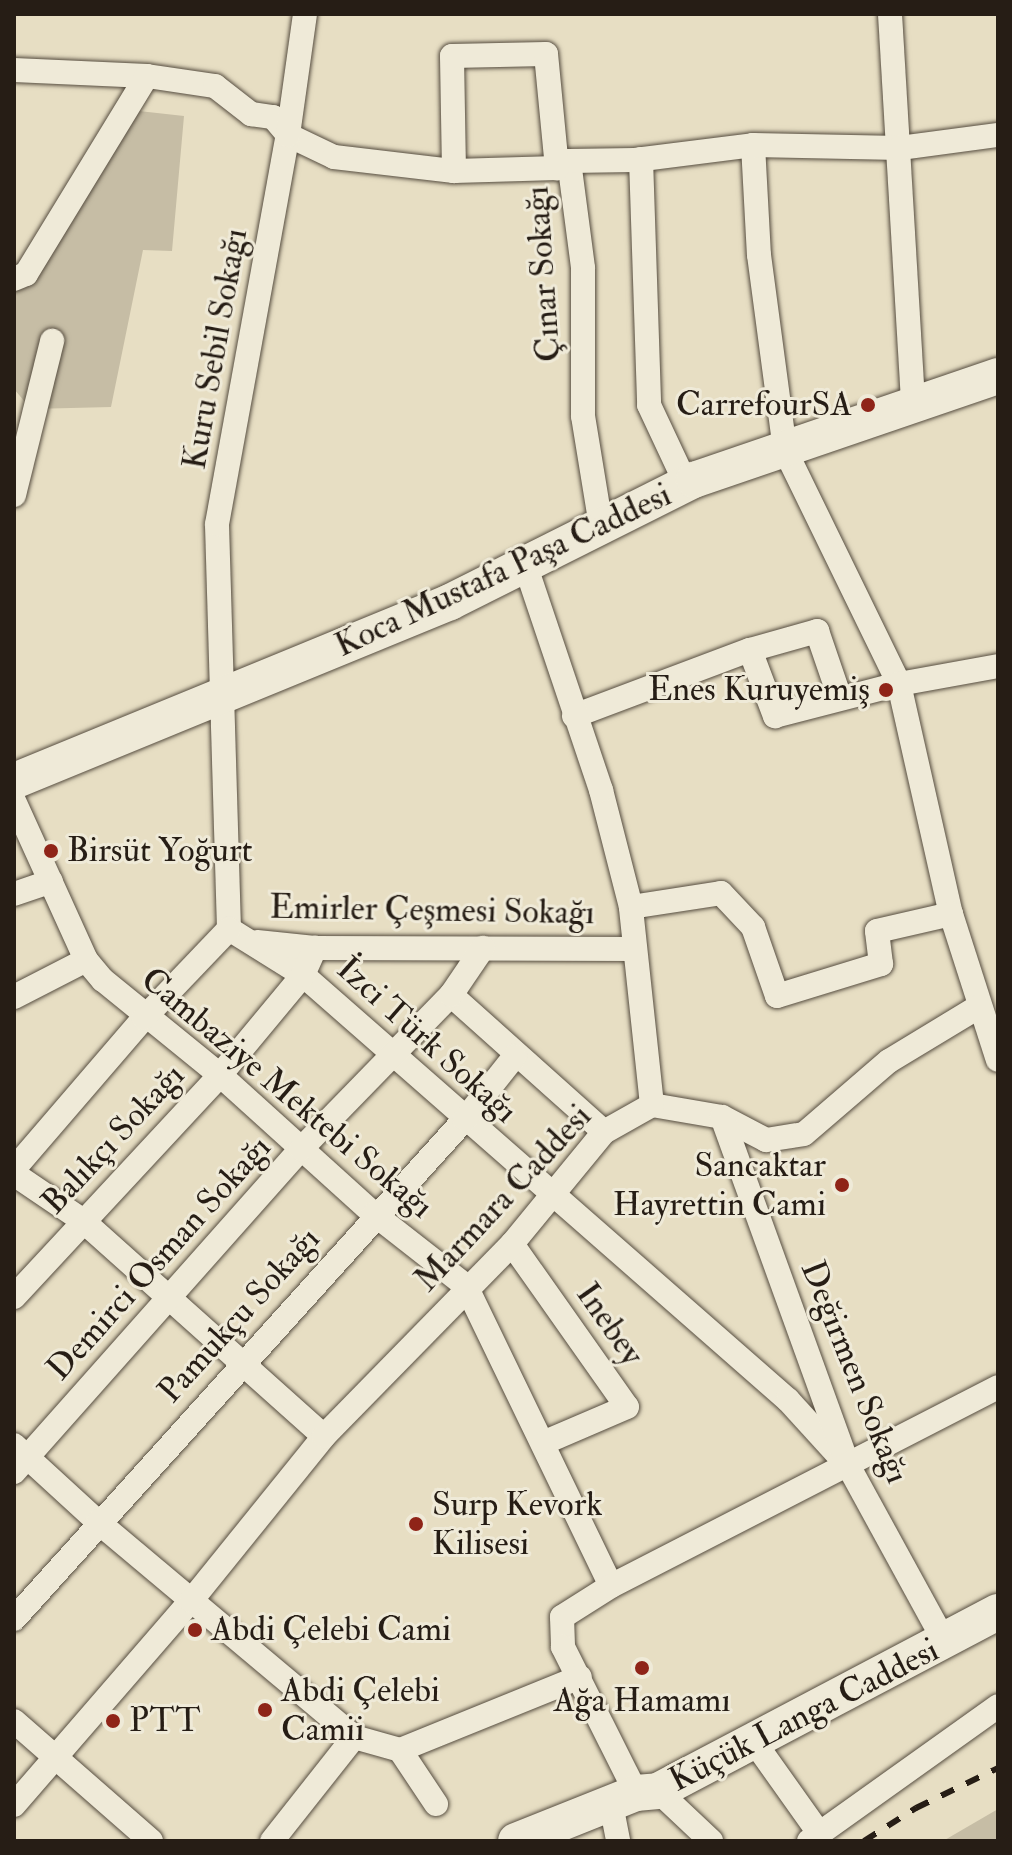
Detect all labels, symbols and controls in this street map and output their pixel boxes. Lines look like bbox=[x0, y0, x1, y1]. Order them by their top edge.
street label: Çınar Sokağı bbox=[517, 185, 569, 363]
street label: Kuru Sebil Sokağı bbox=[174, 225, 256, 473]
place label: CarrefourSA bbox=[676, 385, 852, 425]
marker: CarrefourSA bbox=[859, 396, 877, 414]
street label: Koca Mustafa Paşa Caddesi bbox=[328, 474, 678, 666]
place label: Enes Kuruyemiş bbox=[648, 670, 870, 710]
marker: Enes Kuruyemiş bbox=[877, 681, 895, 699]
place label: Birsüt Yoğurt bbox=[67, 831, 253, 871]
marker: Birsüt Yoğurt bbox=[42, 842, 60, 860]
street label: Emirler Çeşmesi Sokağı bbox=[269, 887, 595, 933]
street label: İzci Türk Sokağı bbox=[328, 948, 526, 1132]
street label: Cambaziye Mektebi Sokağı bbox=[133, 959, 441, 1227]
street label: Balıkçı Sokağı bbox=[33, 1055, 193, 1223]
street label: Marmara Caddesi bbox=[406, 1096, 600, 1300]
street label: Demirci Osman Sokağı bbox=[38, 1127, 280, 1389]
place label: Sancaktar Hayrettin Cami bbox=[613, 1145, 826, 1224]
marker: Sancaktar Hayrettin Cami bbox=[833, 1176, 851, 1194]
street label: Pamukçu Sokağı bbox=[150, 1219, 328, 1411]
street label: Değirmen Sokağı bbox=[792, 1255, 918, 1489]
street label: Inebey bbox=[567, 1275, 653, 1373]
place label: Surp Kevork Kilisesi bbox=[432, 1484, 602, 1564]
marker: Surp Kevork Kilisesi bbox=[407, 1515, 425, 1533]
place label: Abdi Çelebi Cami bbox=[211, 1610, 451, 1650]
marker: Abdi Çelebi Cami bbox=[186, 1621, 204, 1639]
street label: Küçük Langa Caddesi bbox=[663, 1629, 945, 1801]
marker: Ağa Hamamı bbox=[633, 1659, 651, 1677]
place label: Abdi Çelebi Camii bbox=[281, 1670, 440, 1750]
place label: Ağa Hamamı bbox=[553, 1681, 731, 1721]
place label: PTT bbox=[129, 1701, 201, 1741]
marker: Abdi Çelebi Camii bbox=[256, 1701, 274, 1719]
marker: PTT bbox=[104, 1712, 122, 1730]

